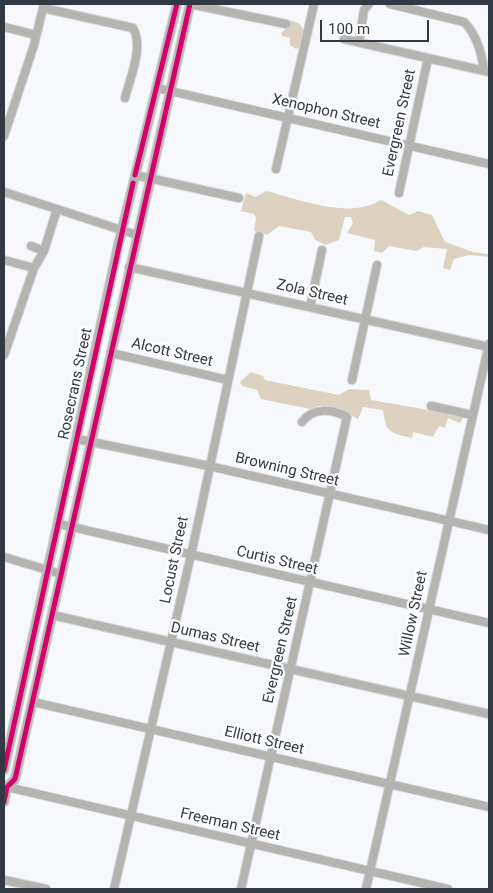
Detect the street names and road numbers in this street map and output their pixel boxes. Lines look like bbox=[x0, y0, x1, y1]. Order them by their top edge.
street label: Evergreen Street bbox=[380, 68, 420, 178]
street label: Xenophon Street bbox=[270, 91, 382, 133]
street label: Zola Street bbox=[275, 276, 349, 310]
street label: Rosecrans Street bbox=[55, 327, 97, 441]
street label: Alcott Street bbox=[130, 335, 214, 371]
street label: Browning Street bbox=[233, 449, 341, 491]
street label: Locust Street bbox=[157, 515, 193, 605]
street label: Curtis Street bbox=[235, 543, 319, 579]
street label: Willow Street bbox=[396, 569, 432, 659]
street label: Evergreen Street bbox=[260, 595, 302, 705]
street label: Dumas Street bbox=[169, 619, 261, 657]
street label: Elliott Street bbox=[222, 723, 306, 759]
street label: Freeman Street bbox=[178, 805, 282, 845]

